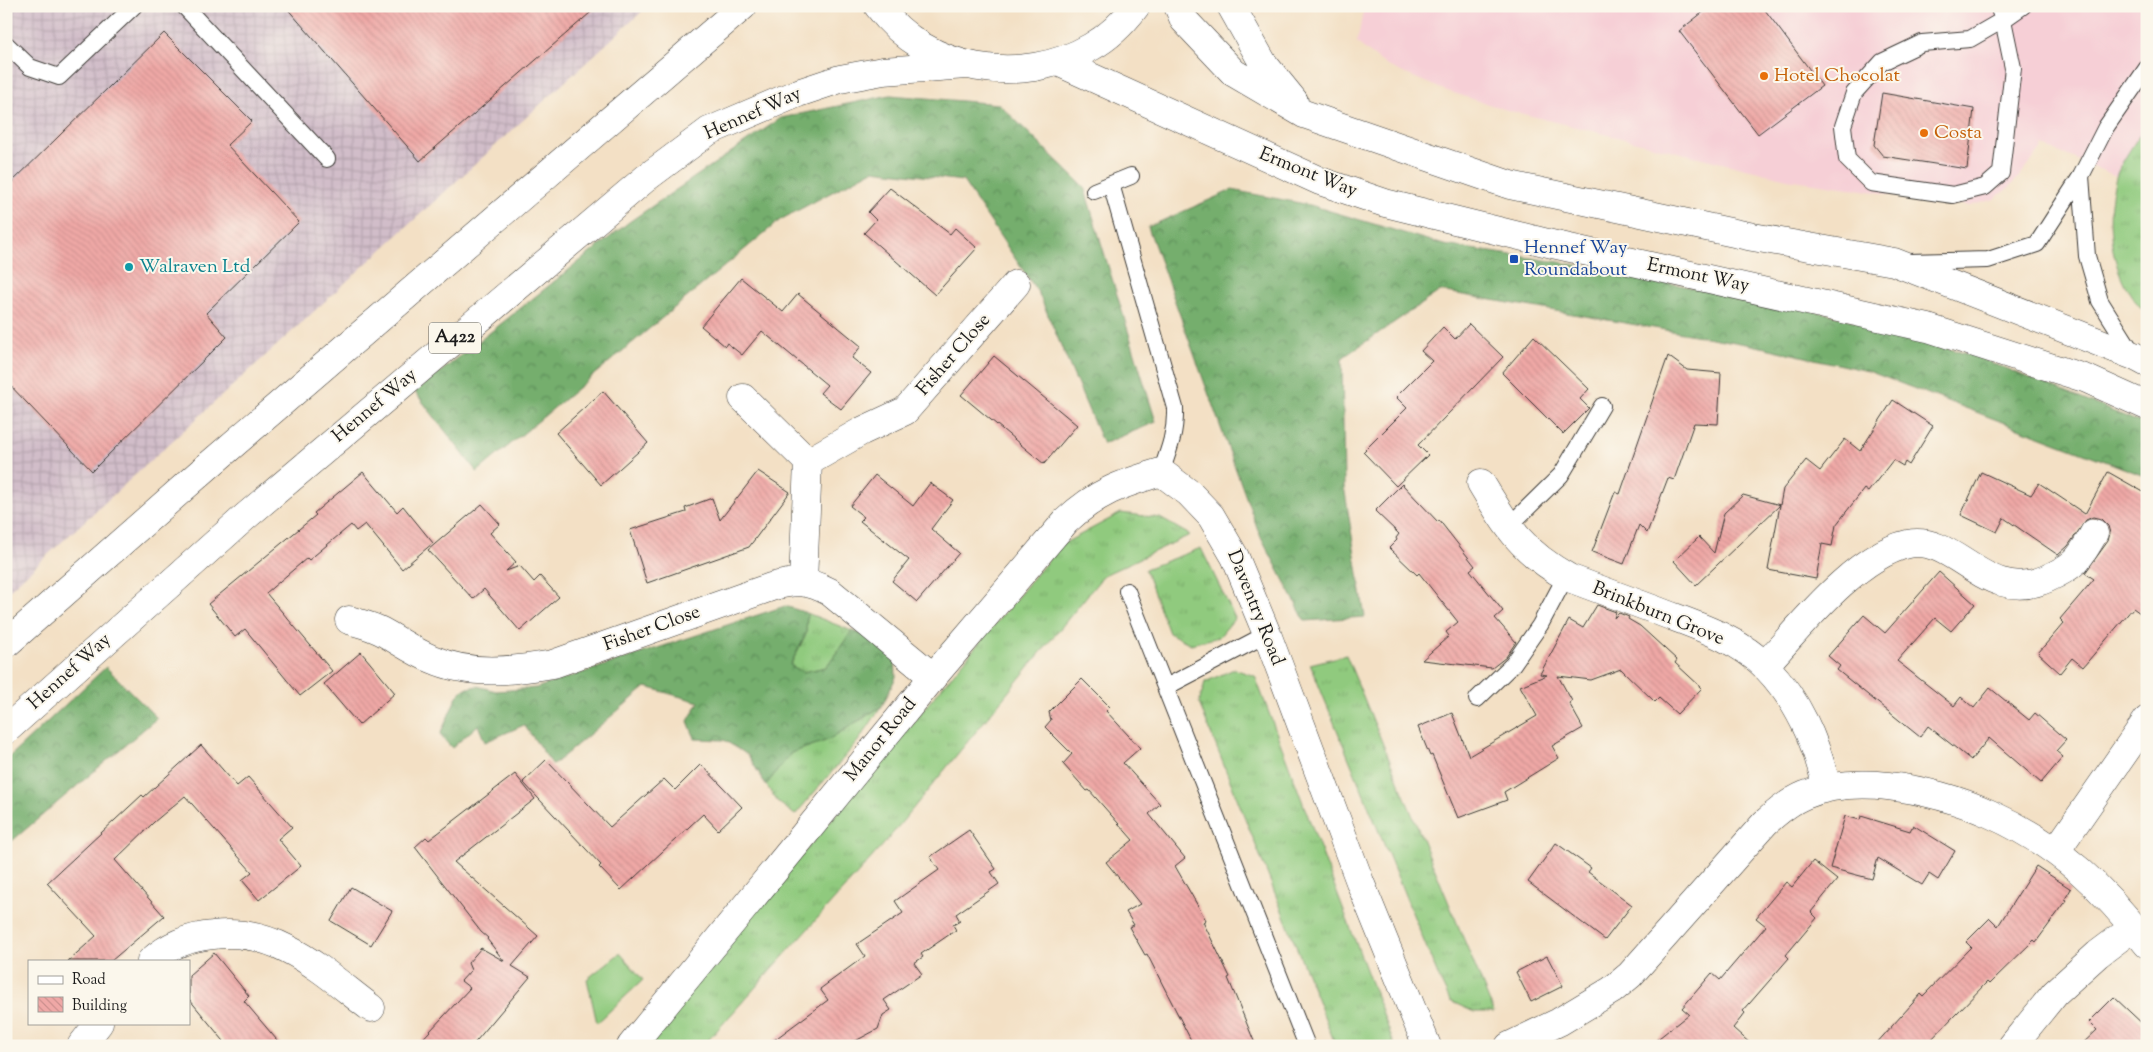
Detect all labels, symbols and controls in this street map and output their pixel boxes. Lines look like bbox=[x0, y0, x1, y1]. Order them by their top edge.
place label: Hotel Chocolat bbox=[1774, 63, 1900, 90]
marker: Hotel Chocolat bbox=[1758, 70, 1770, 82]
street label: Hennef Way bbox=[700, 80, 806, 147]
place label: Costa bbox=[1934, 120, 1982, 147]
marker: Costa bbox=[1918, 127, 1930, 139]
street label: Ermont Way bbox=[1255, 141, 1362, 205]
place label: Hennef Way Roundabout bbox=[1524, 235, 1628, 284]
street label: Ermont Way bbox=[1644, 252, 1752, 300]
marker: Hennef Way Roundabout bbox=[1508, 253, 1520, 265]
place label: Walraven Ltd bbox=[139, 254, 251, 281]
marker: Walraven Ltd bbox=[123, 261, 135, 273]
street label: Fisher Close bbox=[911, 308, 997, 402]
road number: A422 bbox=[429, 322, 481, 353]
street label: Hennef Way bbox=[327, 362, 424, 450]
street label: Daventry Road bbox=[1220, 546, 1291, 670]
street label: Brinkburn Grove bbox=[1588, 575, 1728, 653]
street label: Fisher Close bbox=[600, 599, 704, 659]
street label: Hennef Way bbox=[22, 627, 118, 717]
street label: Manor Road bbox=[839, 692, 924, 788]
legend bbox=[28, 960, 190, 1024]
text: Road bbox=[72, 970, 106, 991]
text: Building bbox=[72, 996, 127, 1017]

